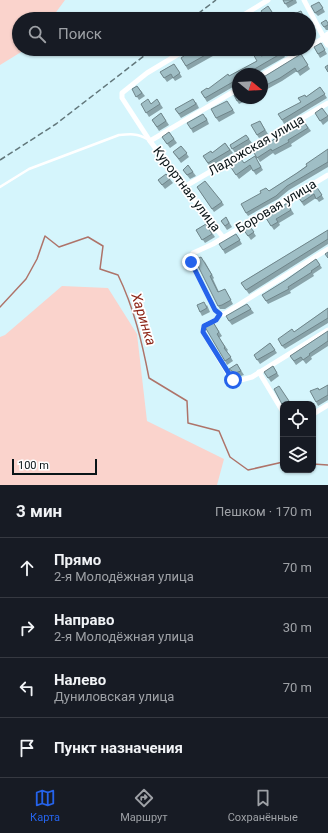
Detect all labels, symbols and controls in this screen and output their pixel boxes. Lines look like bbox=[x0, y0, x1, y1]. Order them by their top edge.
search box bbox=[12, 12, 316, 56]
icon: search bbox=[26, 23, 48, 45]
text: Поиск bbox=[58, 25, 102, 43]
north arrow bbox=[232, 68, 268, 104]
street label: Ладожская улица bbox=[205, 111, 307, 179]
street label: Курортная улица bbox=[150, 144, 224, 234]
street label: Боровая улица bbox=[233, 176, 319, 236]
route end bbox=[182, 253, 200, 271]
water label: Харинка bbox=[128, 290, 160, 347]
route start bbox=[224, 371, 242, 389]
map controls bbox=[280, 401, 316, 473]
button: locate bbox=[280, 401, 316, 437]
button: layers bbox=[280, 437, 316, 473]
scale bar bbox=[12, 457, 97, 476]
text: 100 m bbox=[18, 459, 49, 472]
text: 3 мин bbox=[16, 501, 62, 521]
text: Пешком · 170 m bbox=[215, 504, 312, 519]
text: Прямо bbox=[54, 551, 101, 569]
icon: ahead bbox=[16, 557, 38, 579]
text: 70 m bbox=[283, 560, 312, 575]
text: 2-я Молодёжная улица bbox=[54, 569, 194, 584]
text: Направо bbox=[54, 611, 115, 629]
icon: right bbox=[16, 617, 38, 639]
text: 30 m bbox=[283, 620, 312, 635]
text: 2-я Молодёжная улица bbox=[54, 629, 194, 644]
text: Налево bbox=[54, 671, 106, 689]
icon: left bbox=[16, 677, 38, 699]
text: 70 m bbox=[283, 680, 312, 695]
text: Дуниловская улица bbox=[54, 689, 174, 704]
icon: arrive bbox=[16, 737, 38, 759]
text: Пункт назначения bbox=[54, 739, 183, 757]
tab: Карта bbox=[30, 787, 60, 824]
tab: Маршрут bbox=[120, 787, 168, 824]
tab: Сохранённые bbox=[228, 787, 298, 824]

